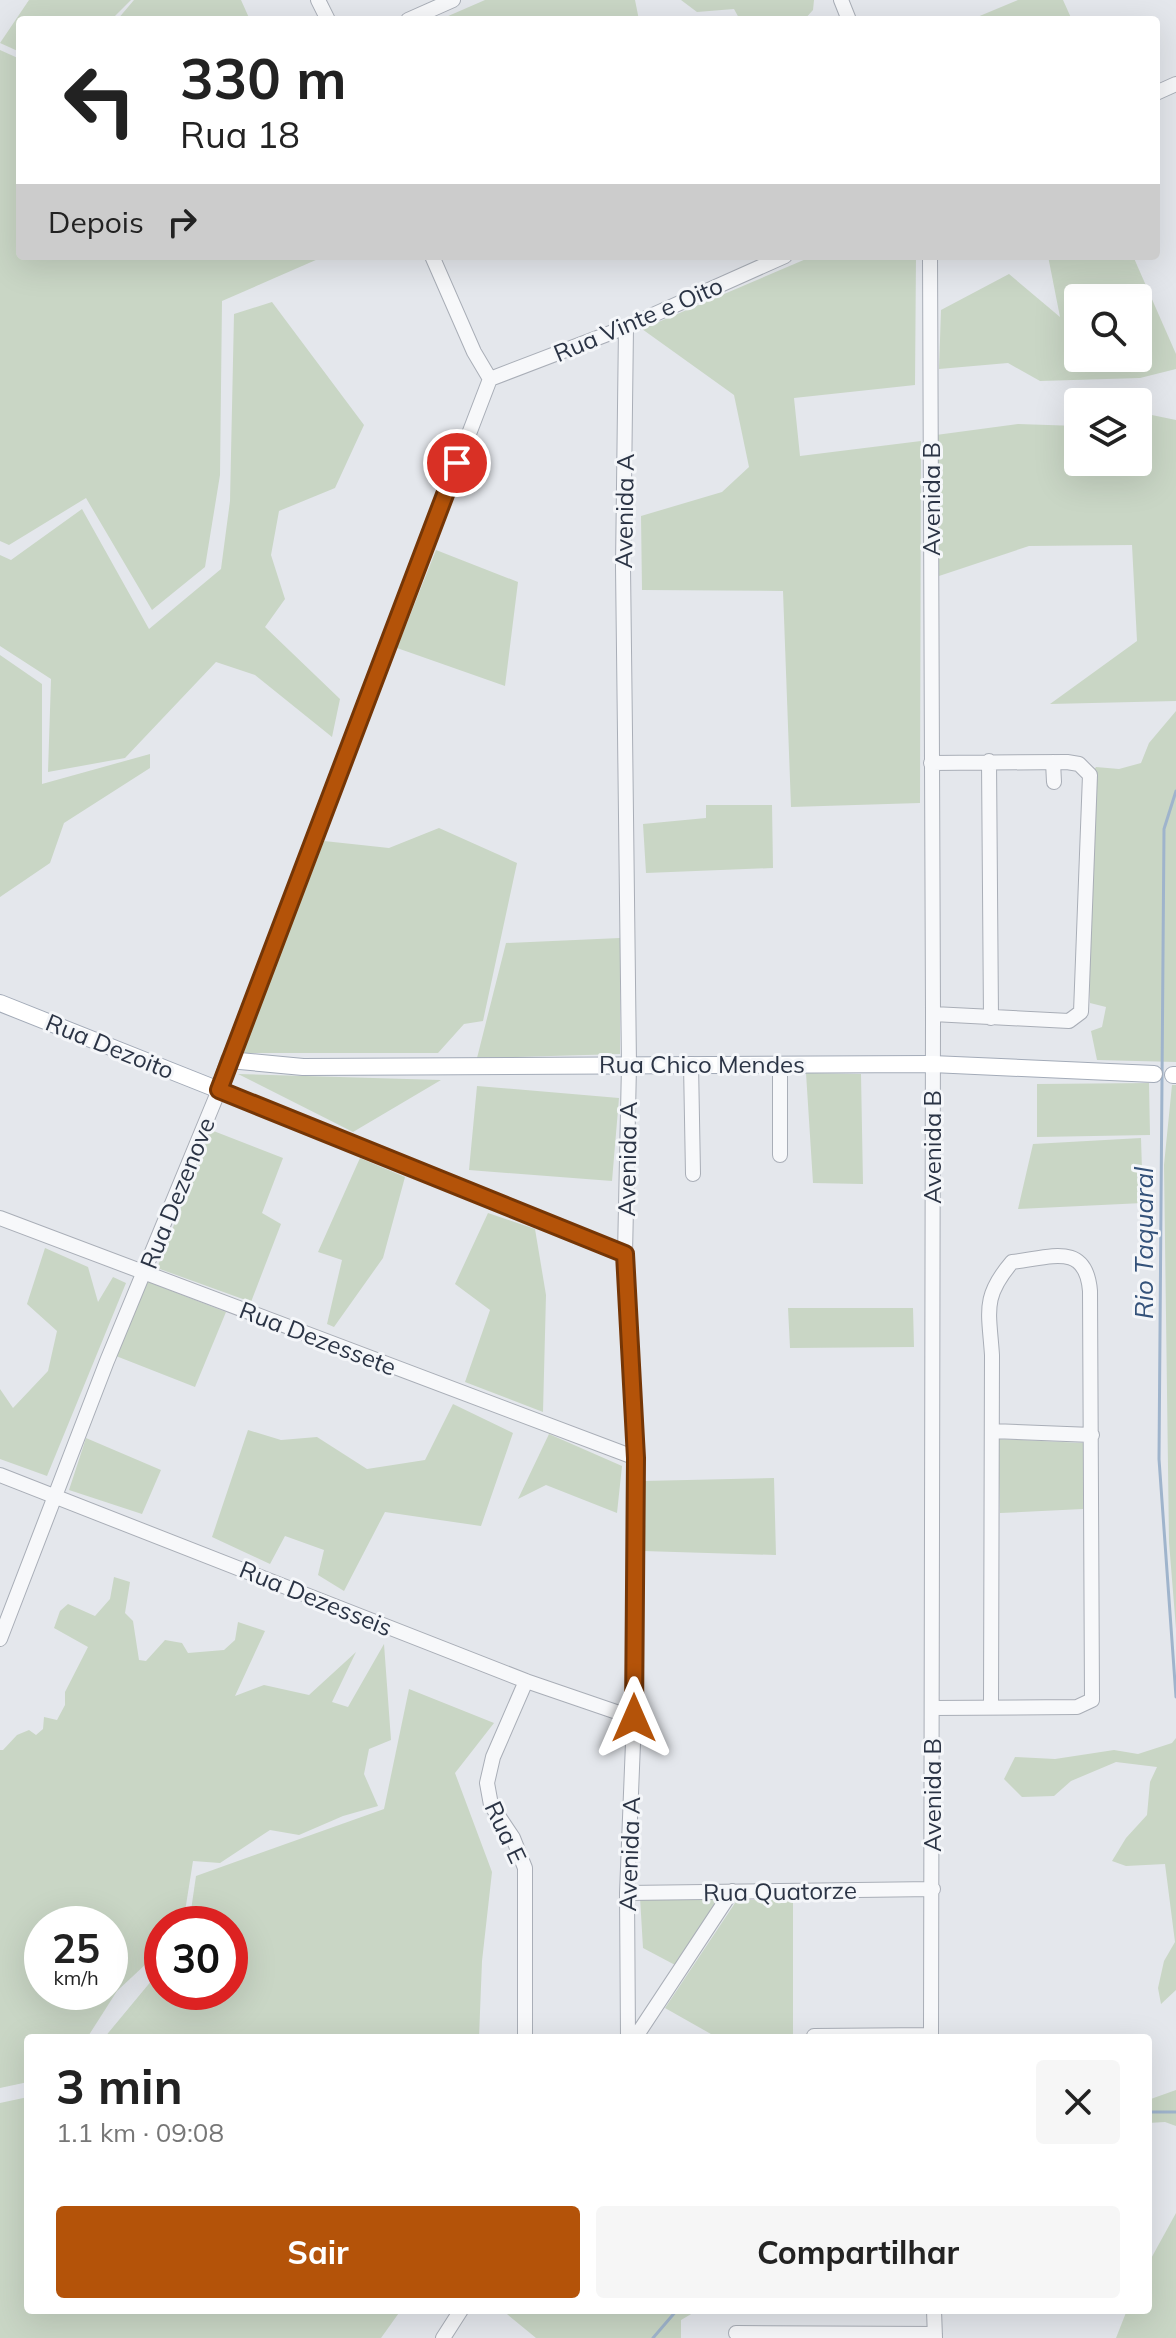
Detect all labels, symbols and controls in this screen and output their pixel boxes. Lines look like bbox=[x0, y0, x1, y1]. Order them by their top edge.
text: 330 m bbox=[180, 43, 347, 113]
icon: left bbox=[48, 48, 152, 152]
text: Rua 18 bbox=[180, 112, 300, 157]
icon: right bbox=[160, 200, 204, 244]
text: Depois bbox=[48, 203, 144, 241]
street label: Rua Vinte e Oito bbox=[549, 270, 727, 368]
map controls bbox=[1064, 284, 1152, 476]
button: search bbox=[1064, 284, 1152, 372]
button: layers bbox=[1064, 388, 1152, 476]
pin bbox=[423, 429, 491, 497]
icon: arrive bbox=[435, 441, 479, 485]
street label: Avenida B bbox=[916, 442, 946, 556]
street label: Avenida A bbox=[608, 453, 640, 569]
street label: Rua Dezoito bbox=[41, 1007, 179, 1085]
street label: Rua Chico Mendes bbox=[599, 1049, 805, 1079]
street label: Avenida B bbox=[917, 1090, 947, 1204]
street label: Avenida A bbox=[611, 1101, 643, 1217]
street label: Rua Dezenove bbox=[133, 1113, 221, 1273]
water label: Rio Taquaral bbox=[1127, 1166, 1160, 1319]
street label: Rua Dezessete bbox=[235, 1294, 401, 1382]
street label: Rua Dezesseis bbox=[235, 1554, 397, 1642]
position arrow bbox=[592, 1676, 676, 1760]
street label: Avenida B bbox=[917, 1738, 947, 1852]
street label: Rua E bbox=[479, 1796, 533, 1868]
street label: Avenida A bbox=[612, 1796, 646, 1912]
street label: Rua Quatorze bbox=[703, 1875, 857, 1907]
speed limit sign: 30 bbox=[144, 1906, 248, 2010]
text: 25 bbox=[52, 1923, 100, 1973]
text: km/h bbox=[53, 1965, 99, 1990]
text: 3 min bbox=[56, 2056, 183, 2116]
button: close bbox=[1036, 2060, 1120, 2144]
text: 1.1 km · 09:08 bbox=[56, 2116, 224, 2149]
button: Sair bbox=[56, 2206, 580, 2298]
button: Compartilhar bbox=[596, 2206, 1120, 2298]

